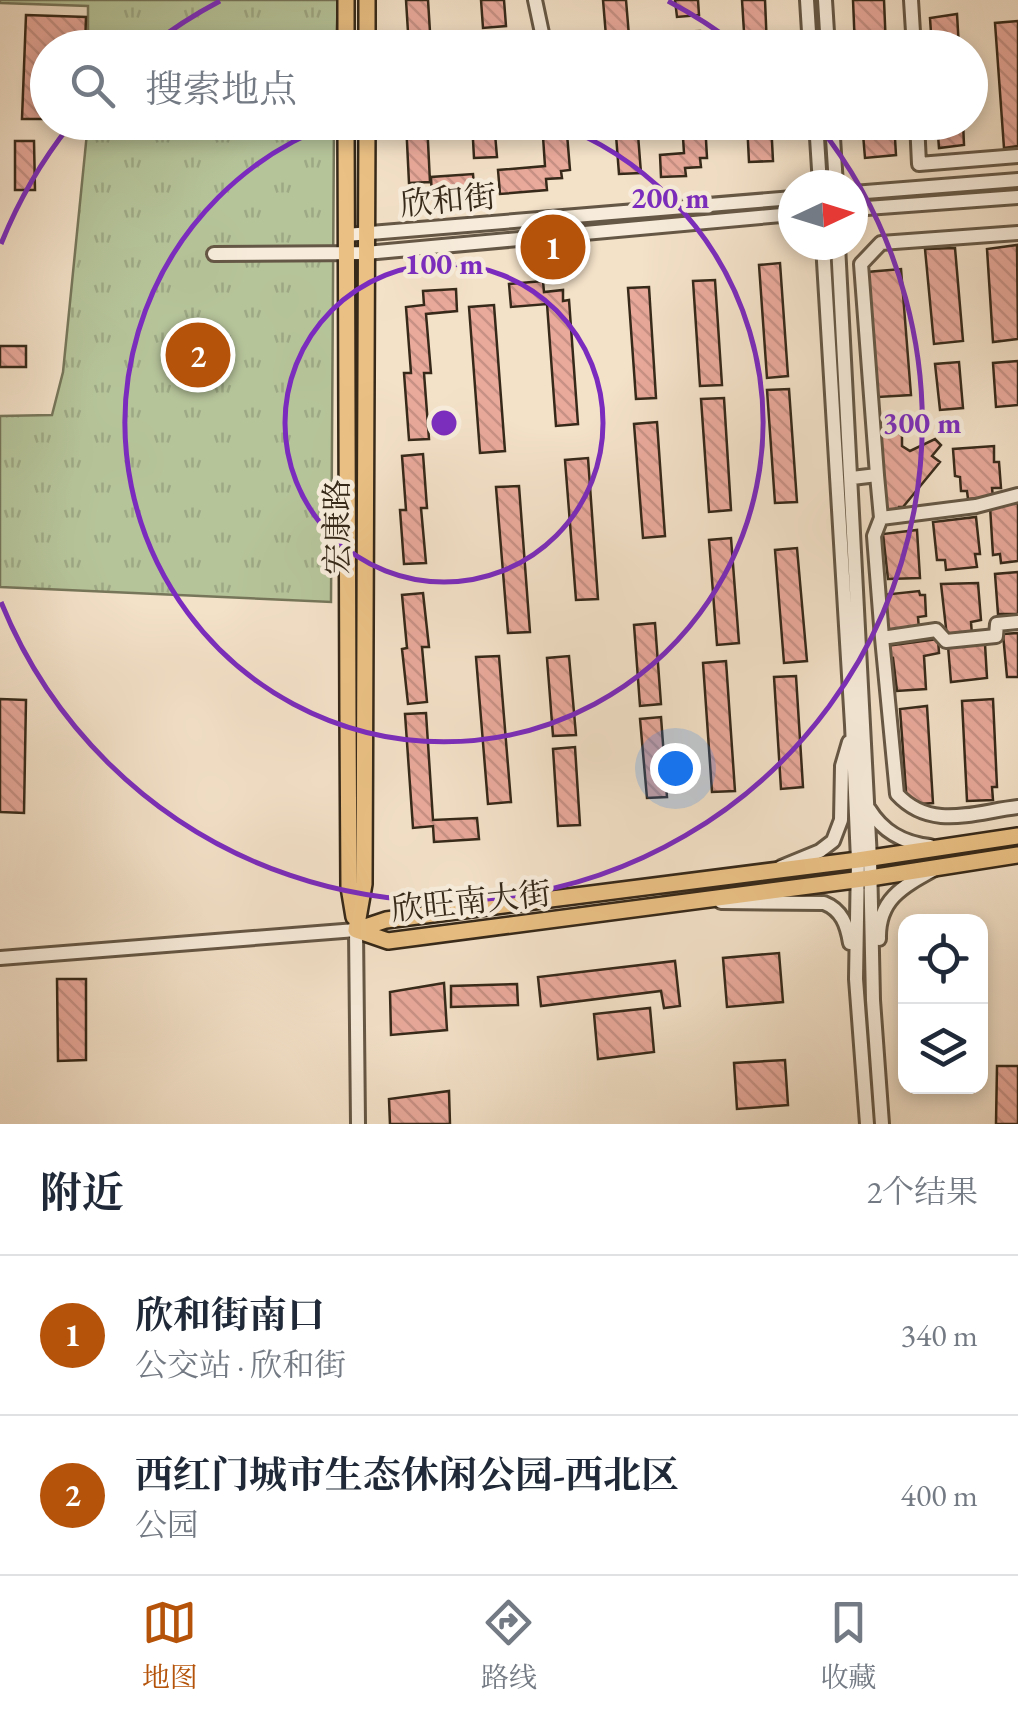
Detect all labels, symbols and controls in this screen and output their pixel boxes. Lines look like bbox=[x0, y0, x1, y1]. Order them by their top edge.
search box bbox=[30, 30, 988, 140]
icon: search bbox=[65, 58, 120, 113]
text: 搜索地点 bbox=[145, 64, 297, 113]
north arrow bbox=[778, 170, 868, 260]
street label: 欣和街 bbox=[398, 175, 498, 225]
text: 200 m bbox=[631, 178, 709, 217]
pin: 1 bbox=[520, 210, 586, 284]
text: 100 m bbox=[405, 244, 483, 283]
pin: 2 bbox=[166, 318, 230, 392]
text: 300 m bbox=[883, 403, 961, 442]
centre of rings bbox=[426, 405, 462, 441]
street label: 宏康路 bbox=[316, 479, 358, 575]
your location bbox=[650, 743, 701, 794]
street label: 欣旺南大街 bbox=[389, 872, 553, 930]
map controls bbox=[898, 914, 988, 1094]
button: locate bbox=[898, 914, 988, 1004]
button: layers bbox=[898, 1004, 988, 1094]
text: 附近 bbox=[40, 1165, 124, 1220]
text: 2个结果 bbox=[867, 1171, 978, 1213]
text: 欣和街南口 bbox=[135, 1290, 325, 1339]
text: 1 bbox=[64, 1314, 81, 1356]
text: 340 m bbox=[901, 1314, 978, 1356]
text: 公交站 · 欣和街 bbox=[135, 1344, 346, 1386]
text: 西红门城市生态休闲公园-西北区 bbox=[135, 1450, 679, 1499]
text: 2 bbox=[64, 1474, 81, 1516]
text: 400 m bbox=[901, 1474, 978, 1516]
text: 公园 bbox=[135, 1504, 199, 1546]
tab: 地图 bbox=[142, 1595, 198, 1695]
tab: 路线 bbox=[481, 1595, 537, 1695]
tab: 收藏 bbox=[820, 1595, 876, 1695]

